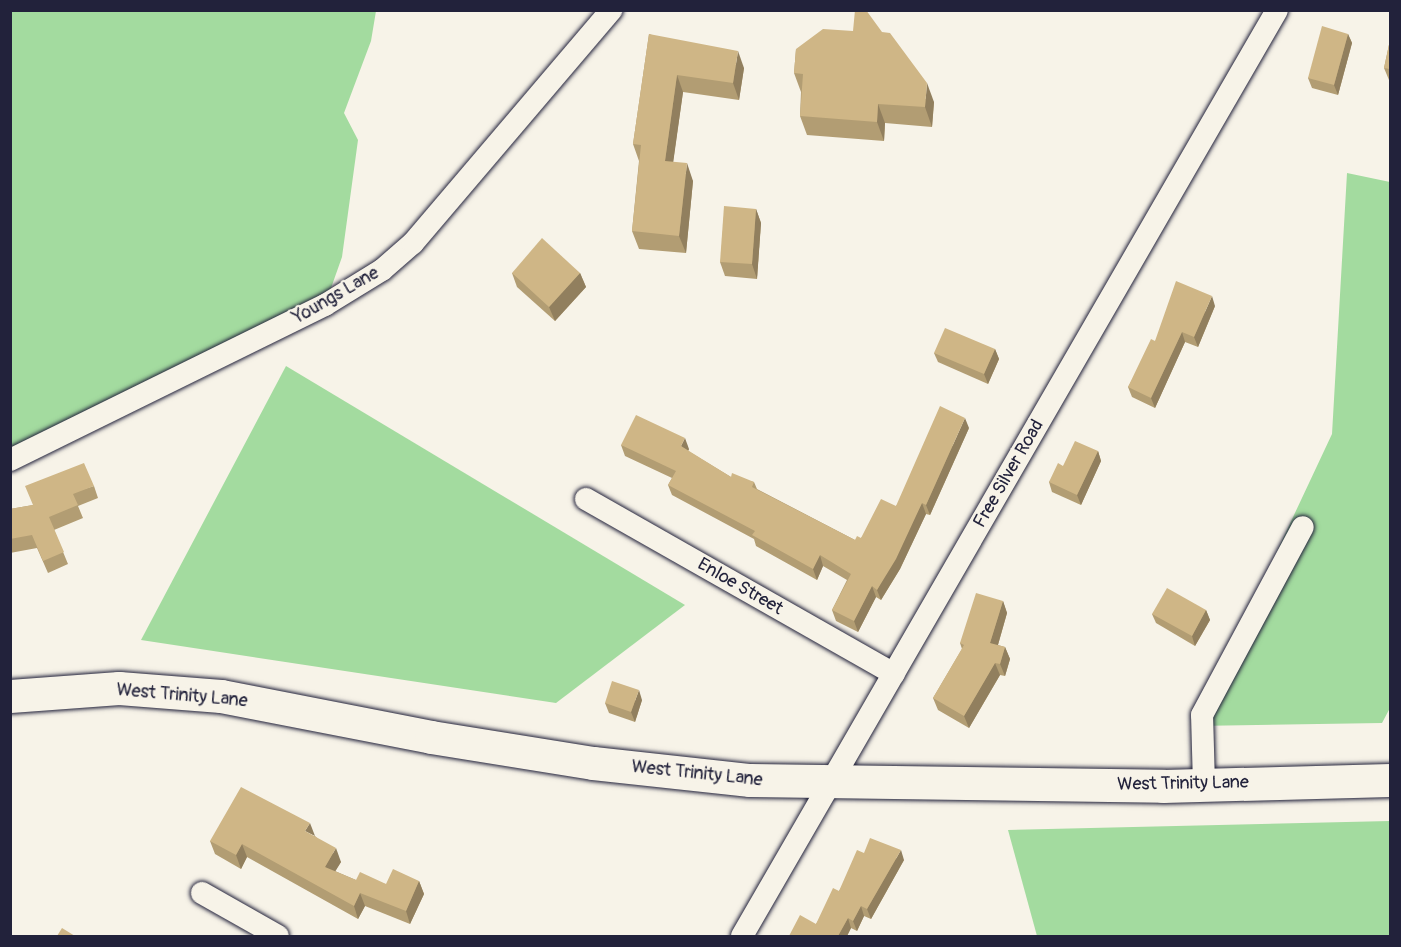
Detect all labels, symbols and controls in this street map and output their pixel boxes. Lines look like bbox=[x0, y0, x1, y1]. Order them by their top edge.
street label: Youngs Lane bbox=[289, 263, 383, 329]
street label: Free Silver Road bbox=[969, 416, 1049, 532]
street label: Enloe Street bbox=[693, 554, 787, 620]
street label: West Trinity Lane bbox=[115, 680, 249, 712]
street label: West Trinity Lane bbox=[630, 756, 764, 792]
street label: West Trinity Lane bbox=[1117, 772, 1249, 796]

